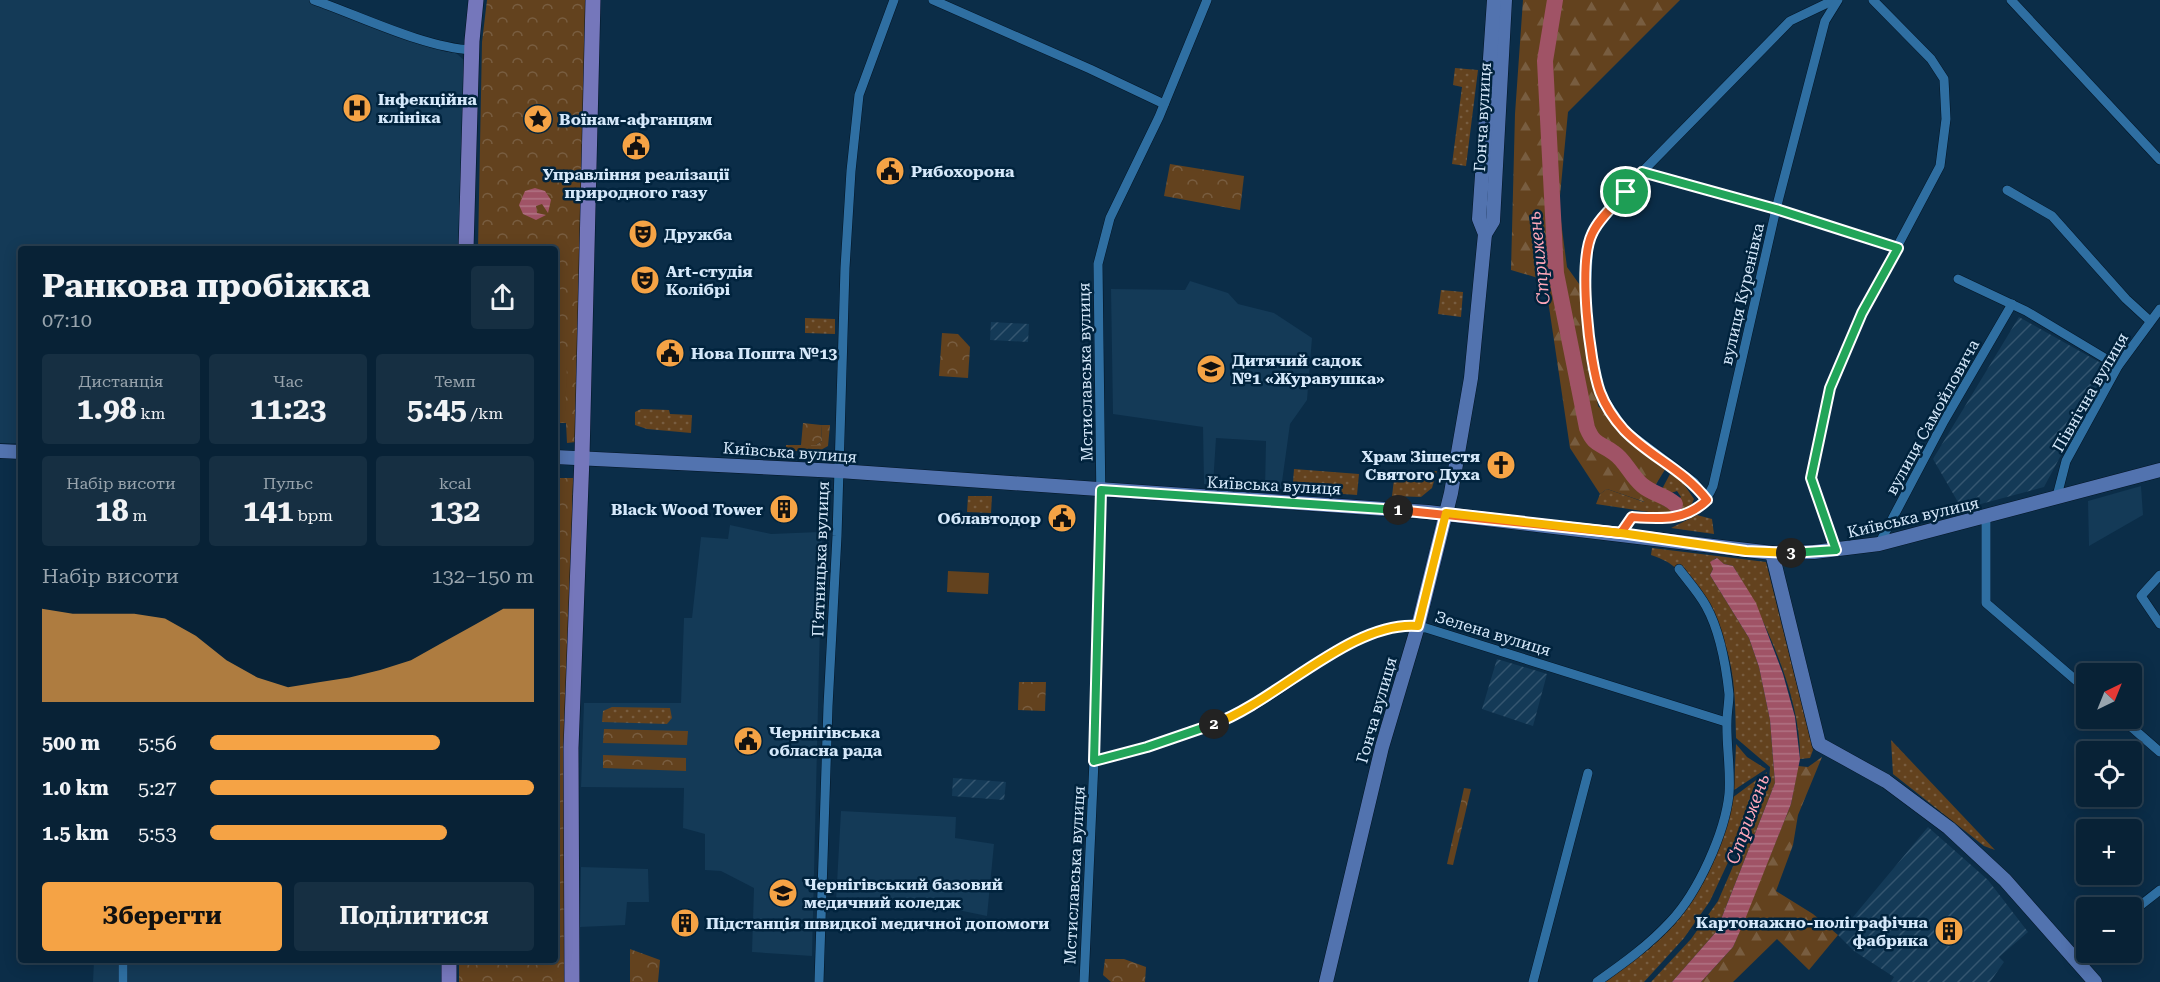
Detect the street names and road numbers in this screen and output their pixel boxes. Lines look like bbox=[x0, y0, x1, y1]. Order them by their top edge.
street label: Гонча вулиця bbox=[1470, 62, 1495, 172]
street label: вулиця Куренівка bbox=[1717, 221, 1768, 367]
street label: Мстиславська вулиця bbox=[1074, 282, 1097, 462]
street label: Північна вулиця bbox=[2049, 329, 2132, 455]
street label: вулиця Самойловича bbox=[1882, 336, 1983, 498]
street label: Київська вулиця bbox=[722, 438, 858, 467]
street label: Київська вулиця bbox=[1206, 472, 1342, 499]
street label: Пʼятницька вулиця bbox=[808, 481, 833, 637]
street label: Київська вулиця bbox=[1845, 493, 1981, 542]
street label: Зелена вулиця bbox=[1433, 607, 1553, 660]
street label: Гонча вулиця bbox=[1352, 655, 1401, 765]
street label: Мстиславська вулиця bbox=[1060, 785, 1089, 965]

